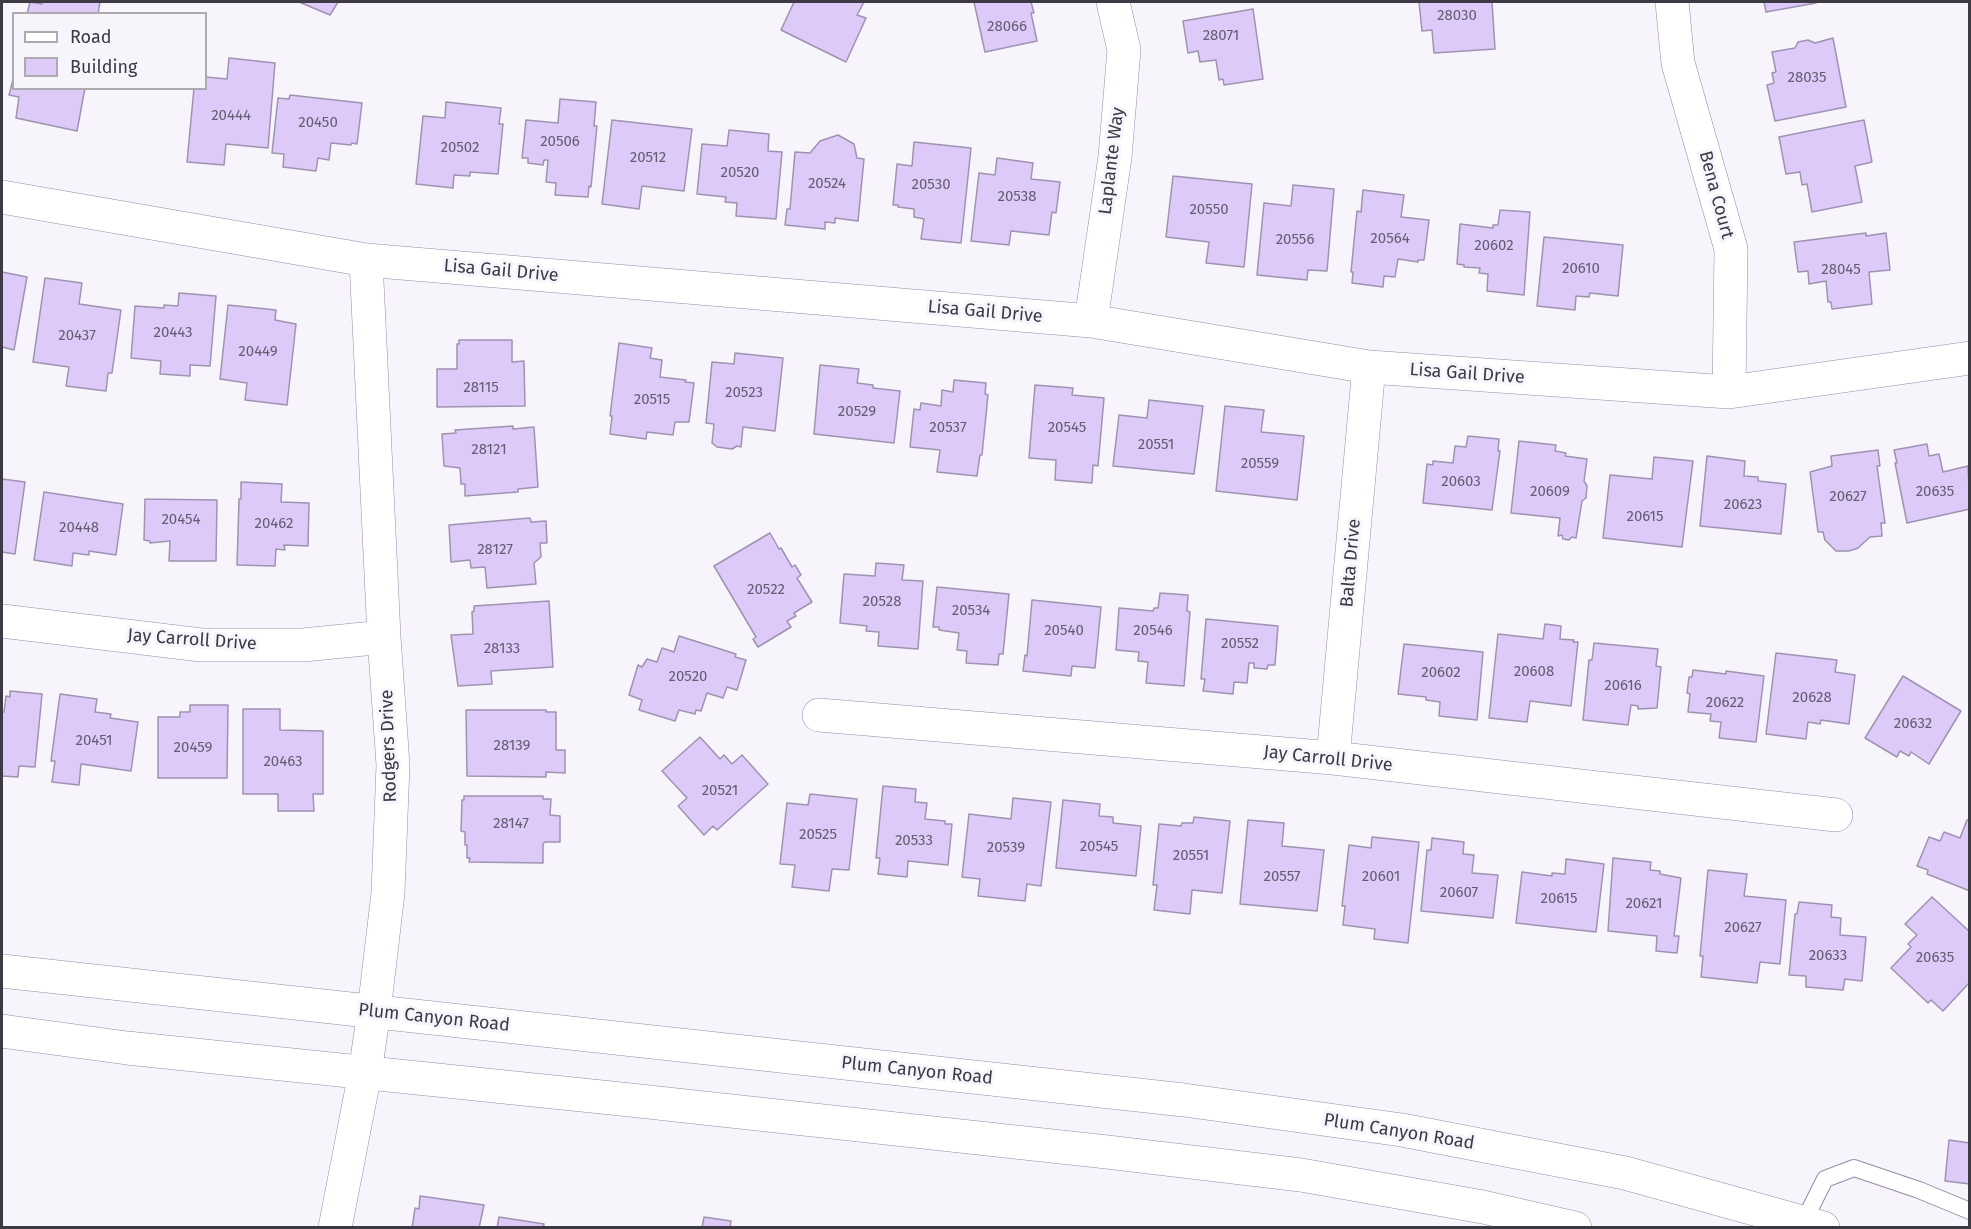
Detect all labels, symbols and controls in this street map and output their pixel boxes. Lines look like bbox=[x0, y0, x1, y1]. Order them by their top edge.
house number: 28030 bbox=[1437, 7, 1477, 25]
legend bbox=[12, 12, 207, 90]
house number: 28066 bbox=[987, 18, 1027, 36]
text: Road bbox=[70, 26, 112, 48]
house number: 28071 bbox=[1203, 27, 1239, 45]
text: Building bbox=[70, 56, 137, 78]
house number: 28035 bbox=[1788, 69, 1826, 87]
street label: Laplante Way bbox=[1095, 106, 1129, 216]
house number: 20444 bbox=[211, 107, 251, 125]
house number: 20450 bbox=[298, 114, 338, 132]
house number: 20506 bbox=[540, 133, 580, 151]
house number: 20502 bbox=[441, 139, 479, 157]
house number: 20512 bbox=[630, 149, 666, 167]
street label: Bena Court bbox=[1694, 149, 1738, 241]
house number: 20520 bbox=[721, 164, 759, 182]
house number: 20524 bbox=[808, 175, 846, 193]
house number: 20530 bbox=[911, 176, 951, 194]
house number: 20538 bbox=[998, 188, 1036, 206]
house number: 20550 bbox=[1189, 201, 1229, 219]
house number: 20564 bbox=[1370, 230, 1410, 248]
house number: 20556 bbox=[1276, 231, 1314, 249]
house number: 20602 bbox=[1474, 237, 1514, 255]
street label: Lisa Gail Drive bbox=[443, 255, 559, 287]
house number: 20610 bbox=[1562, 260, 1600, 278]
house number: 28045 bbox=[1821, 261, 1861, 279]
street label: Lisa Gail Drive bbox=[927, 296, 1043, 328]
house number: 20443 bbox=[154, 324, 192, 342]
house number: 20437 bbox=[58, 327, 96, 345]
house number: 20449 bbox=[238, 343, 278, 361]
street label: Lisa Gail Drive bbox=[1409, 359, 1525, 389]
house number: 28115 bbox=[463, 379, 499, 397]
house number: 20523 bbox=[725, 384, 763, 402]
house number: 20515 bbox=[634, 391, 670, 409]
house number: 20529 bbox=[838, 403, 876, 421]
house number: 20537 bbox=[929, 419, 967, 437]
house number: 20545 bbox=[1048, 419, 1086, 437]
house number: 20551 bbox=[1138, 436, 1174, 454]
house number: 28121 bbox=[471, 441, 507, 459]
house number: 20559 bbox=[1241, 455, 1279, 473]
house number: 20603 bbox=[1441, 473, 1481, 491]
house number: 20609 bbox=[1530, 483, 1570, 501]
house number: 20635 bbox=[1916, 483, 1954, 501]
house number: 20627 bbox=[1829, 488, 1867, 506]
house number: 20623 bbox=[1724, 496, 1762, 514]
house number: 20615 bbox=[1626, 508, 1664, 526]
house number: 20454 bbox=[161, 511, 201, 529]
house number: 20462 bbox=[254, 515, 294, 533]
street label: Balta Drive bbox=[1336, 518, 1366, 608]
house number: 20448 bbox=[59, 519, 99, 537]
house number: 28127 bbox=[477, 541, 513, 559]
house number: 20522 bbox=[747, 581, 785, 599]
house number: 20528 bbox=[863, 593, 901, 611]
house number: 20534 bbox=[952, 602, 990, 620]
house number: 20540 bbox=[1044, 622, 1084, 640]
house number: 20546 bbox=[1133, 622, 1173, 640]
street label: Jay Carroll Drive bbox=[127, 625, 257, 655]
house number: 20552 bbox=[1221, 635, 1259, 653]
house number: 28133 bbox=[484, 640, 520, 658]
house number: 20608 bbox=[1514, 663, 1554, 681]
house number: 20602 bbox=[1421, 664, 1461, 682]
house number: 20520 bbox=[669, 668, 707, 686]
house number: 20616 bbox=[1604, 677, 1642, 695]
street label: Rodgers Drive bbox=[376, 689, 402, 803]
house number: 20628 bbox=[1792, 689, 1832, 707]
house number: 20622 bbox=[1706, 694, 1744, 712]
house number: 20632 bbox=[1894, 715, 1932, 733]
house number: 20451 bbox=[76, 732, 112, 750]
house number: 28139 bbox=[494, 737, 530, 755]
house number: 20459 bbox=[174, 739, 212, 757]
street label: Jay Carroll Drive bbox=[1262, 741, 1394, 777]
house number: 20463 bbox=[263, 753, 303, 771]
house number: 20521 bbox=[702, 782, 738, 800]
house number: 28147 bbox=[493, 815, 529, 833]
house number: 20525 bbox=[799, 826, 837, 844]
house number: 20533 bbox=[895, 832, 933, 850]
house number: 20545 bbox=[1080, 838, 1118, 856]
house number: 20539 bbox=[987, 839, 1025, 857]
house number: 20551 bbox=[1173, 847, 1209, 865]
house number: 20557 bbox=[1263, 868, 1301, 886]
house number: 20601 bbox=[1362, 868, 1400, 886]
house number: 20607 bbox=[1440, 884, 1478, 902]
house number: 20615 bbox=[1540, 890, 1578, 908]
house number: 20621 bbox=[1625, 895, 1663, 913]
house number: 20627 bbox=[1724, 919, 1762, 937]
house number: 20633 bbox=[1809, 947, 1847, 965]
house number: 20635 bbox=[1916, 949, 1954, 967]
street label: Plum Canyon Road bbox=[357, 999, 511, 1037]
street label: Plum Canyon Road bbox=[840, 1052, 994, 1090]
street label: Plum Canyon Road bbox=[1322, 1109, 1476, 1155]

